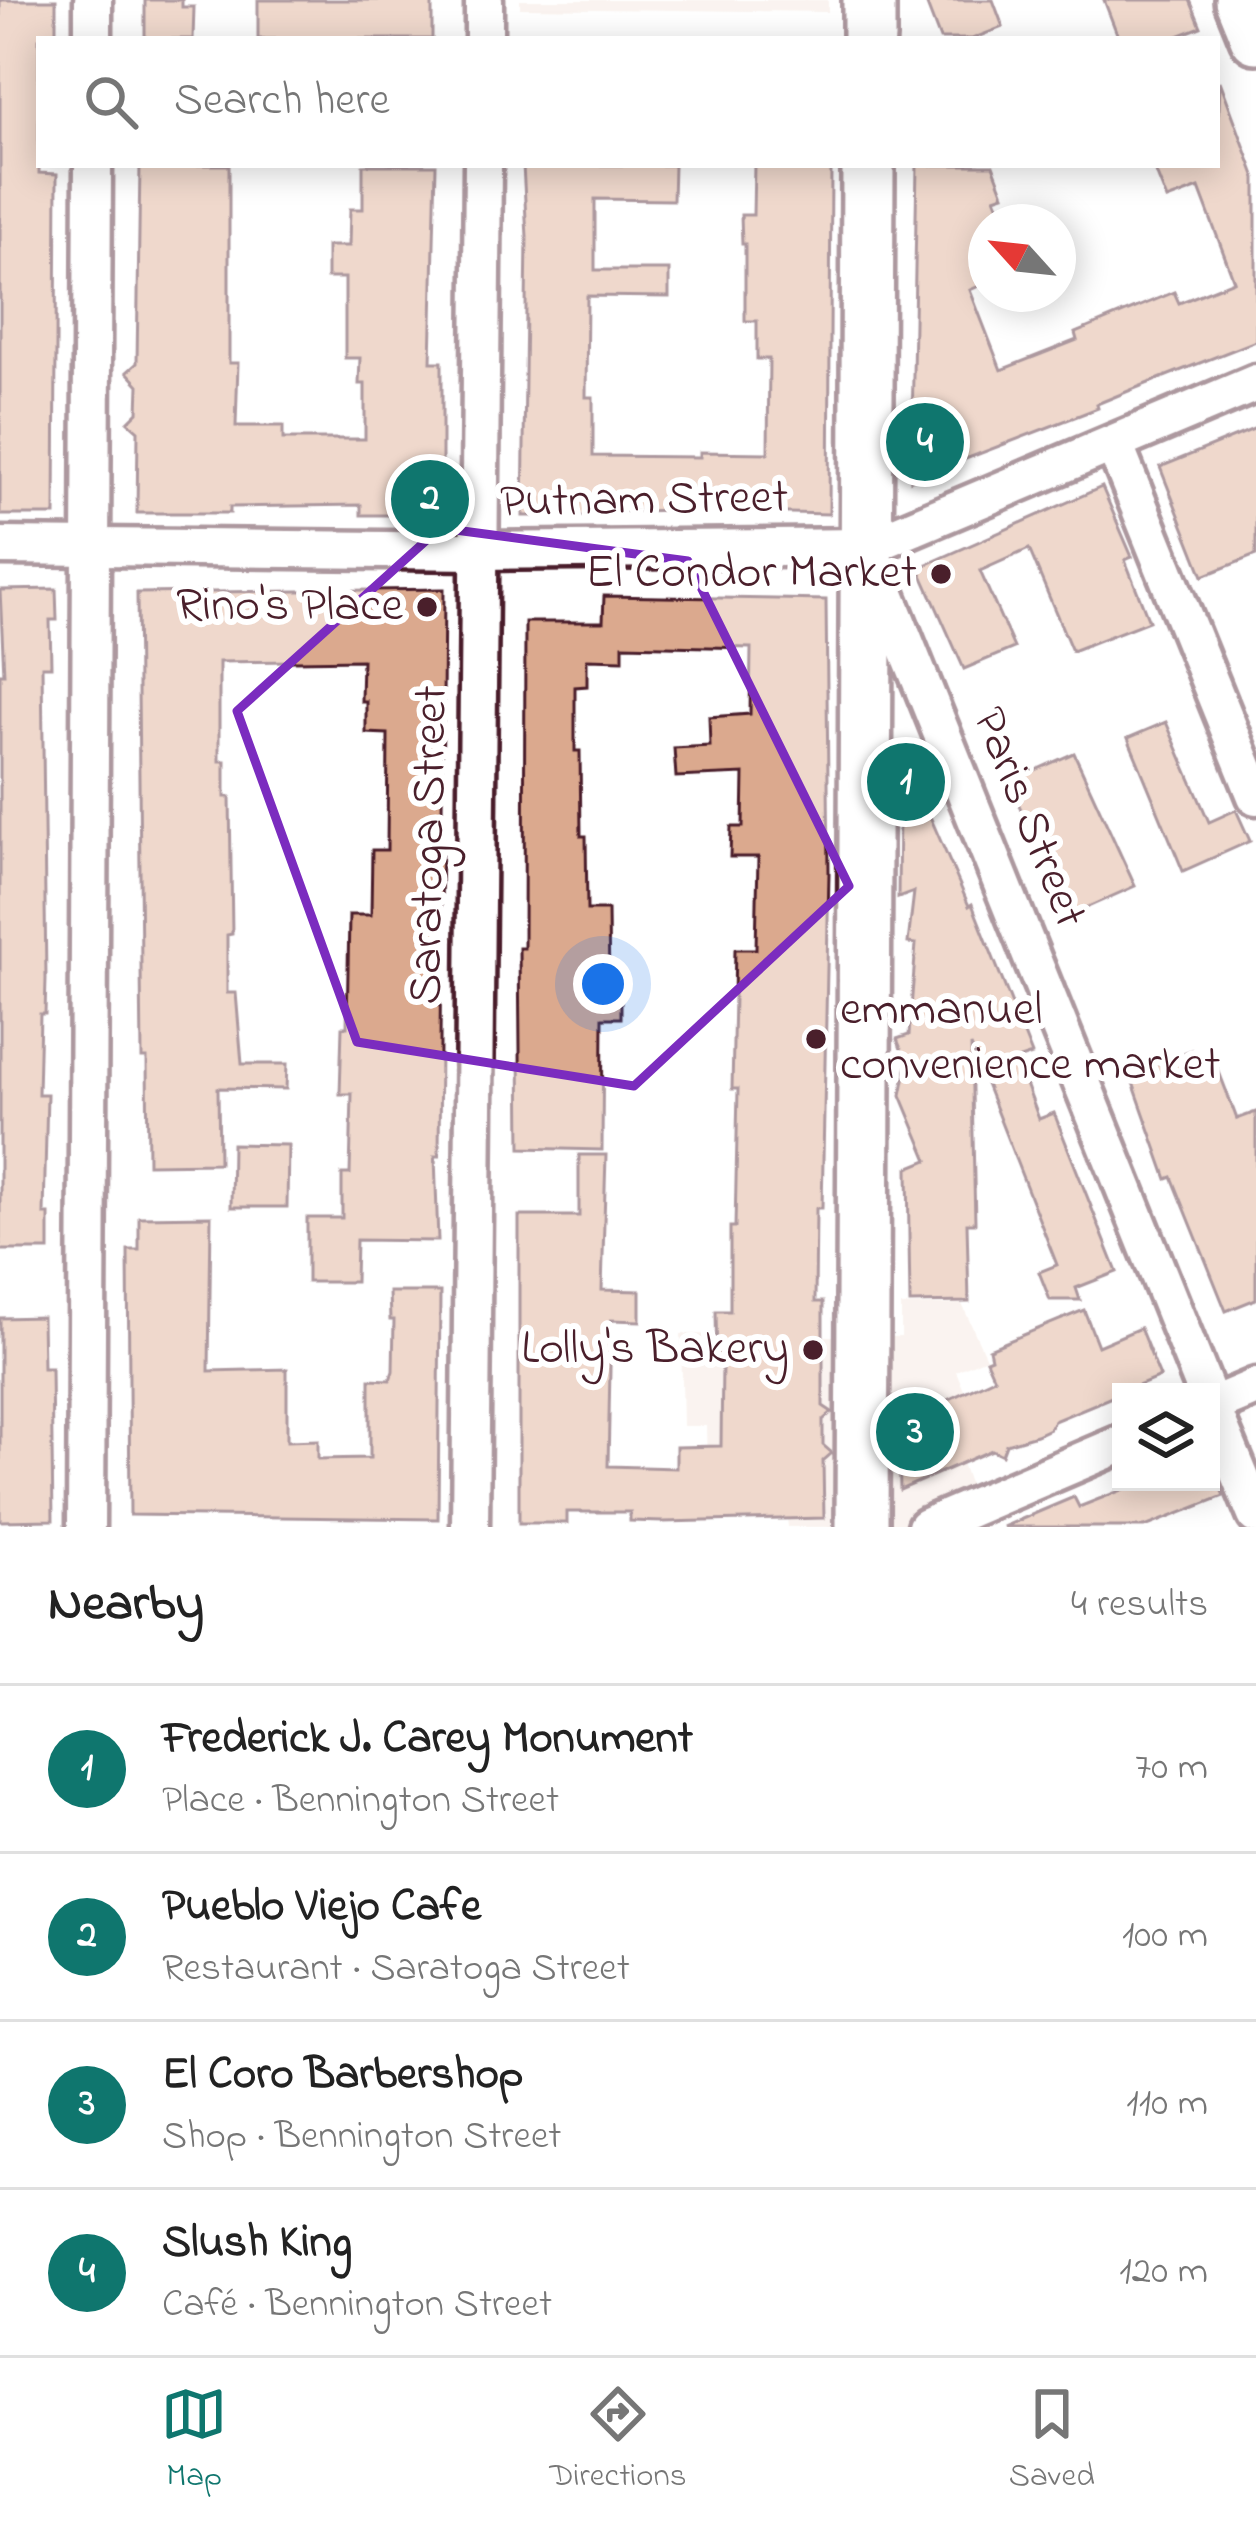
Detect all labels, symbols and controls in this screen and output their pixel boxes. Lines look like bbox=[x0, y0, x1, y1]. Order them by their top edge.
search box bbox=[36, 36, 1220, 168]
icon: search bbox=[78, 69, 144, 135]
text: Search here bbox=[174, 69, 390, 135]
north arrow bbox=[968, 204, 1076, 312]
pin: 4 bbox=[886, 397, 964, 487]
pin: 2 bbox=[391, 454, 469, 544]
street label: Putnam Street bbox=[499, 463, 789, 539]
place label: El Condor Market bbox=[585, 539, 917, 609]
marker: El Condor Market bbox=[928, 561, 954, 587]
place label: Rino's Place bbox=[176, 572, 403, 642]
marker: Rino's Place bbox=[414, 594, 440, 620]
street label: Saratoga Street bbox=[392, 685, 469, 1005]
street label: Paris Street bbox=[952, 697, 1104, 939]
pin: 1 bbox=[867, 737, 945, 827]
your location bbox=[573, 954, 633, 1014]
place label: emmanuel convenience market bbox=[840, 976, 1220, 1101]
marker: emmanuel convenience market bbox=[803, 1026, 829, 1052]
place label: Lolly's Bakery bbox=[521, 1315, 789, 1385]
marker: Lolly's Bakery bbox=[800, 1337, 826, 1363]
map controls bbox=[1112, 1383, 1220, 1491]
button: layers bbox=[1112, 1383, 1220, 1491]
pin: 3 bbox=[876, 1387, 954, 1477]
text: Nearby bbox=[48, 1568, 204, 1643]
text: 4 results bbox=[1071, 1577, 1208, 1634]
text: Frederick J. Carey Monument bbox=[162, 1707, 693, 1773]
text: 1 bbox=[81, 1740, 93, 1797]
text: 70 m bbox=[1135, 1740, 1208, 1797]
text: Place · Bennington Street bbox=[162, 1773, 559, 1830]
text: Pueblo Viejo Cafe bbox=[162, 1875, 481, 1941]
text: 2 bbox=[77, 1908, 97, 1965]
text: 100 m bbox=[1122, 1908, 1208, 1965]
text: Restaurant · Saratoga Street bbox=[162, 1941, 630, 1998]
text: El Coro Barbershop bbox=[162, 2043, 523, 2109]
text: 3 bbox=[79, 2076, 95, 2133]
text: 110 m bbox=[1126, 2076, 1208, 2133]
text: Shop · Bennington Street bbox=[162, 2109, 561, 2166]
text: Slush King bbox=[162, 2211, 352, 2277]
text: 4 bbox=[79, 2244, 95, 2301]
text: 120 m bbox=[1119, 2244, 1208, 2301]
text: Café · Bennington Street bbox=[162, 2277, 552, 2334]
tab: Map bbox=[161, 2381, 227, 2501]
tab: Directions bbox=[549, 2381, 686, 2501]
tab: Saved bbox=[1009, 2381, 1095, 2501]

